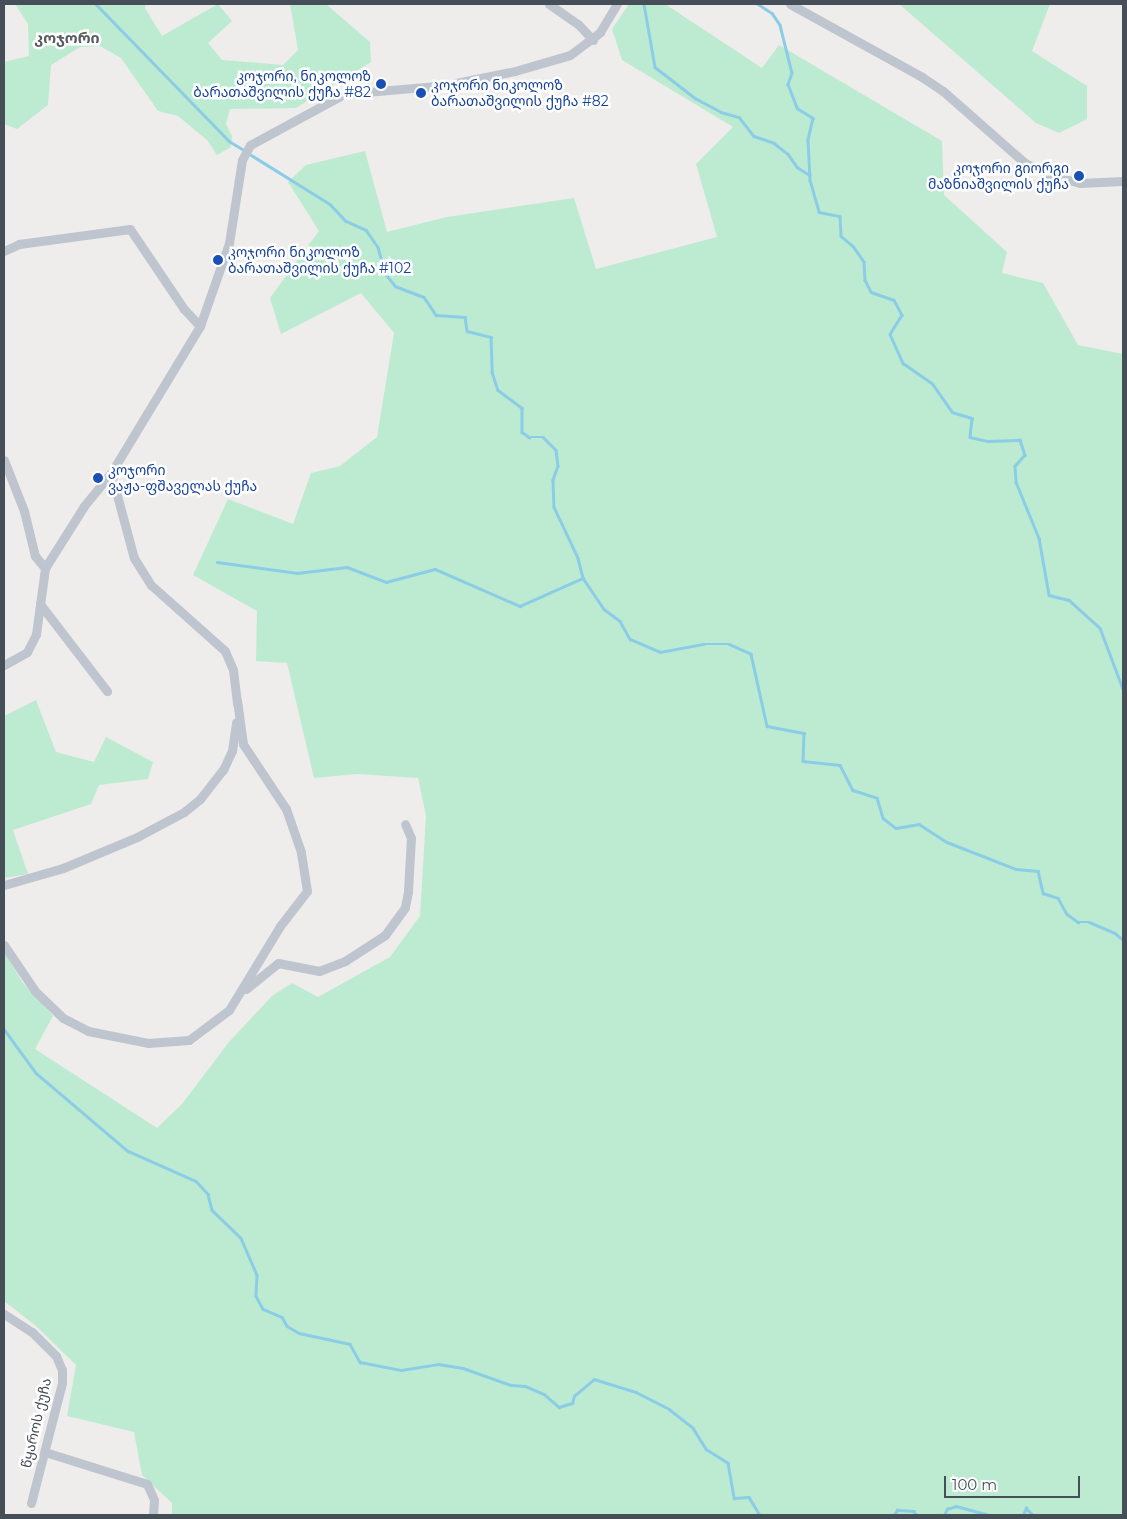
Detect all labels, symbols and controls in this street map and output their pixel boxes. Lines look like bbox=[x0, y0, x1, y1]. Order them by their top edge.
district label: კოჯორი bbox=[34, 29, 100, 47]
place label: კოჯორი, ნიკოლოზ ბარათაშვილის ქუჩა #82 bbox=[193, 68, 371, 100]
place label: კოჯორი ნიკოლოზ ბარათაშვილის ქუჩა #82 bbox=[431, 77, 609, 110]
marker: კოჯორი, ნიკოლოზ ბარათაშვილის ქუჩა #82 bbox=[375, 78, 387, 90]
marker: კოჯორი ნიკოლოზ ბარათაშვილის ქუჩა #82 bbox=[415, 87, 427, 99]
place label: კოჯორი გიორგი მაზნიაშვილის ქუჩა bbox=[928, 160, 1069, 192]
marker: კოჯორი გიორგი მაზნიაშვილის ქუჩა bbox=[1073, 170, 1085, 182]
place label: კოჯორი ნიკოლოზ ბარათაშვილის ქუჩა #102 bbox=[228, 244, 411, 276]
marker: კოჯორი ნიკოლოზ ბარათაშვილის ქუჩა #102 bbox=[212, 254, 224, 266]
place label: კოჯორი ვაჟა-ფშაველას ქუჩა bbox=[108, 462, 257, 494]
marker: კოჯორი ვაჟა-ფშაველას ქუჩა bbox=[92, 472, 104, 484]
street label: წყაროს ქუჩა bbox=[17, 1376, 55, 1470]
scale bar bbox=[947, 1466, 1083, 1498]
text: 100 m bbox=[952, 1475, 997, 1494]

